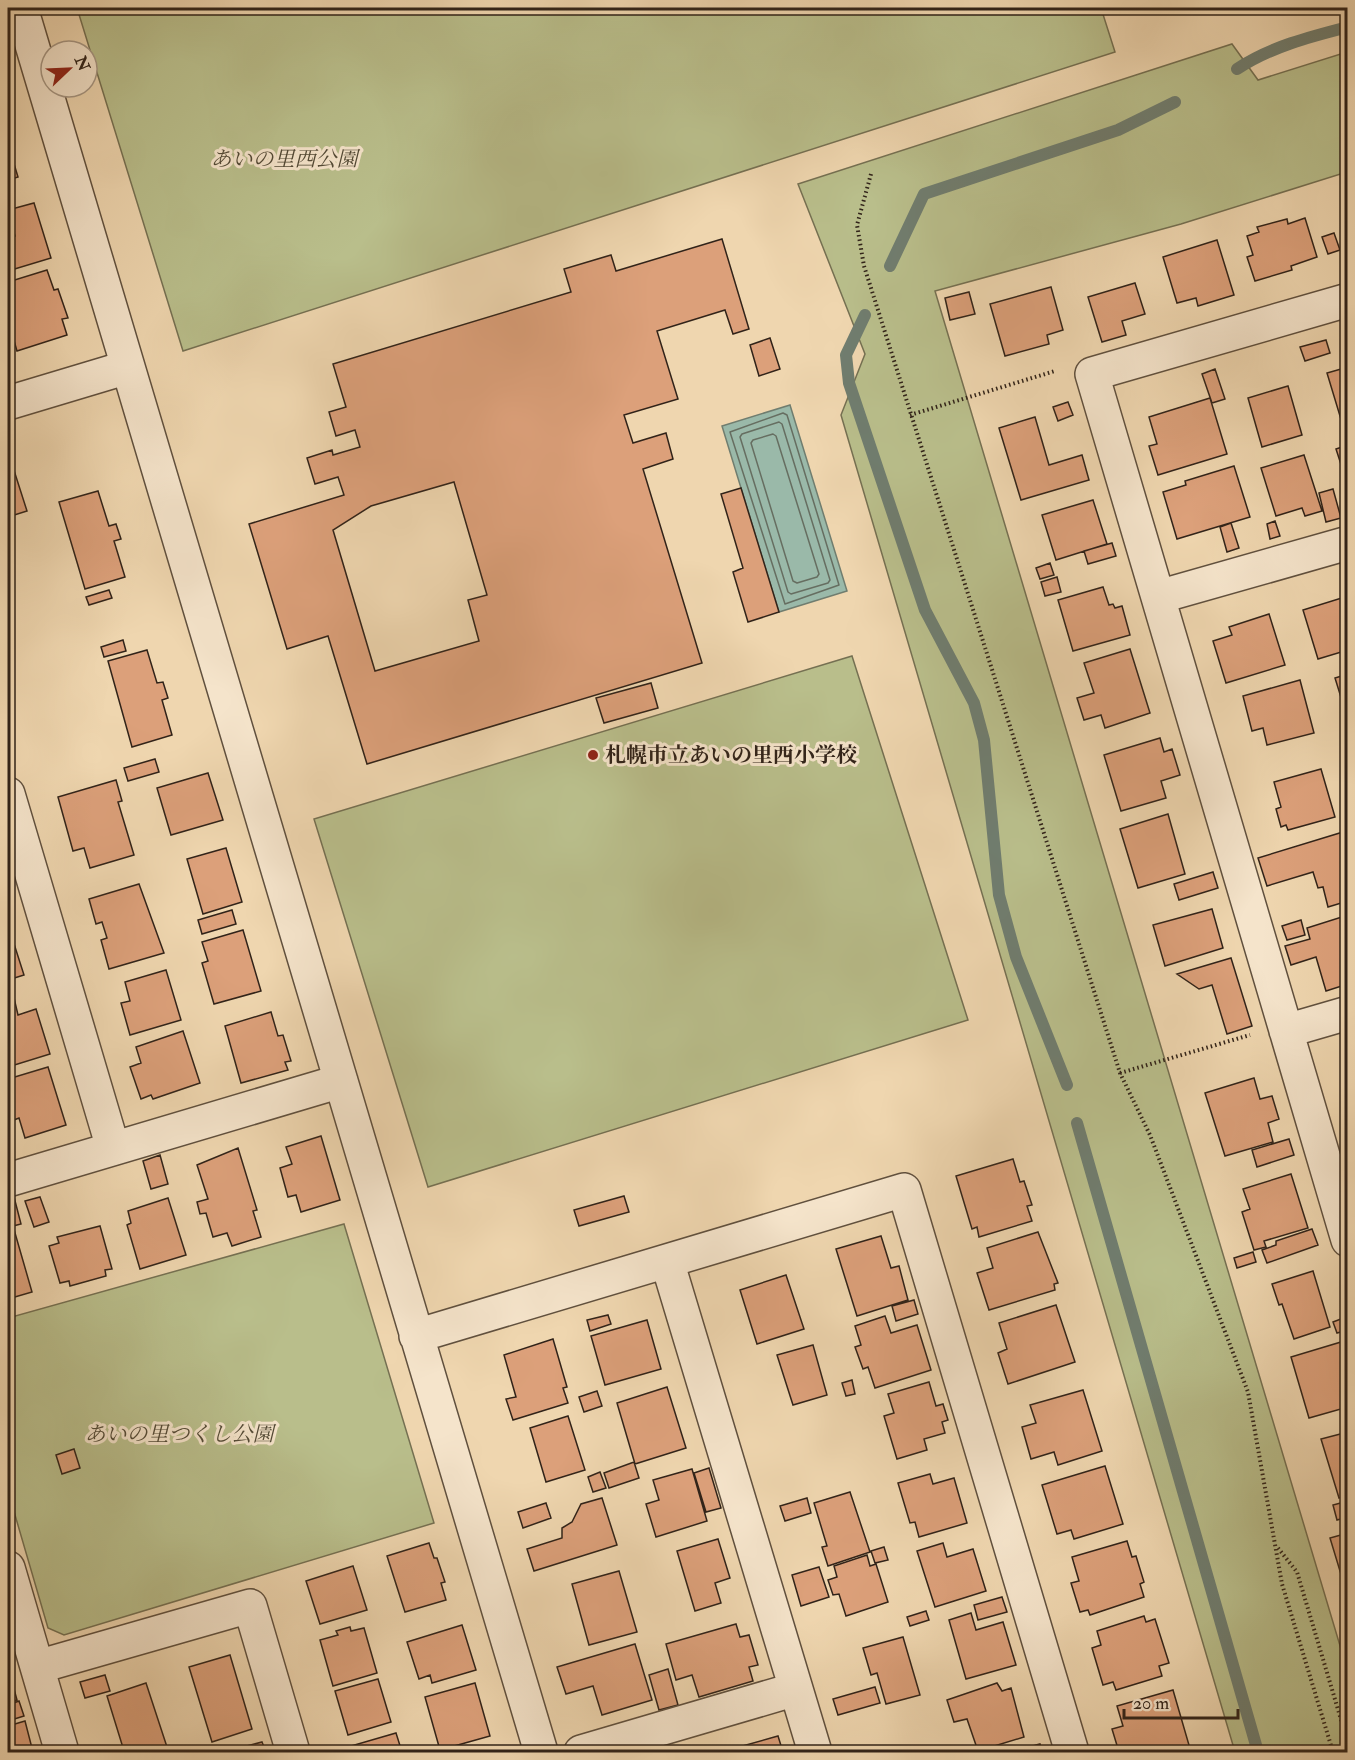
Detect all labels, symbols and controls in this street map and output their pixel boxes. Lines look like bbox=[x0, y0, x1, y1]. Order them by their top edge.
north arrow bbox=[39, 39, 99, 99]
text: N bbox=[69, 52, 94, 75]
park label: あいの里西公園 bbox=[211, 146, 360, 173]
place label: 札幌市立あいの里西小学校 bbox=[605, 742, 857, 769]
marker: 札幌市立あいの里西小学校 bbox=[586, 748, 600, 762]
park label: あいの里つくし公園 bbox=[85, 1421, 276, 1448]
scale bar bbox=[1124, 1682, 1238, 1720]
text: 20 m bbox=[1133, 1692, 1169, 1715]

